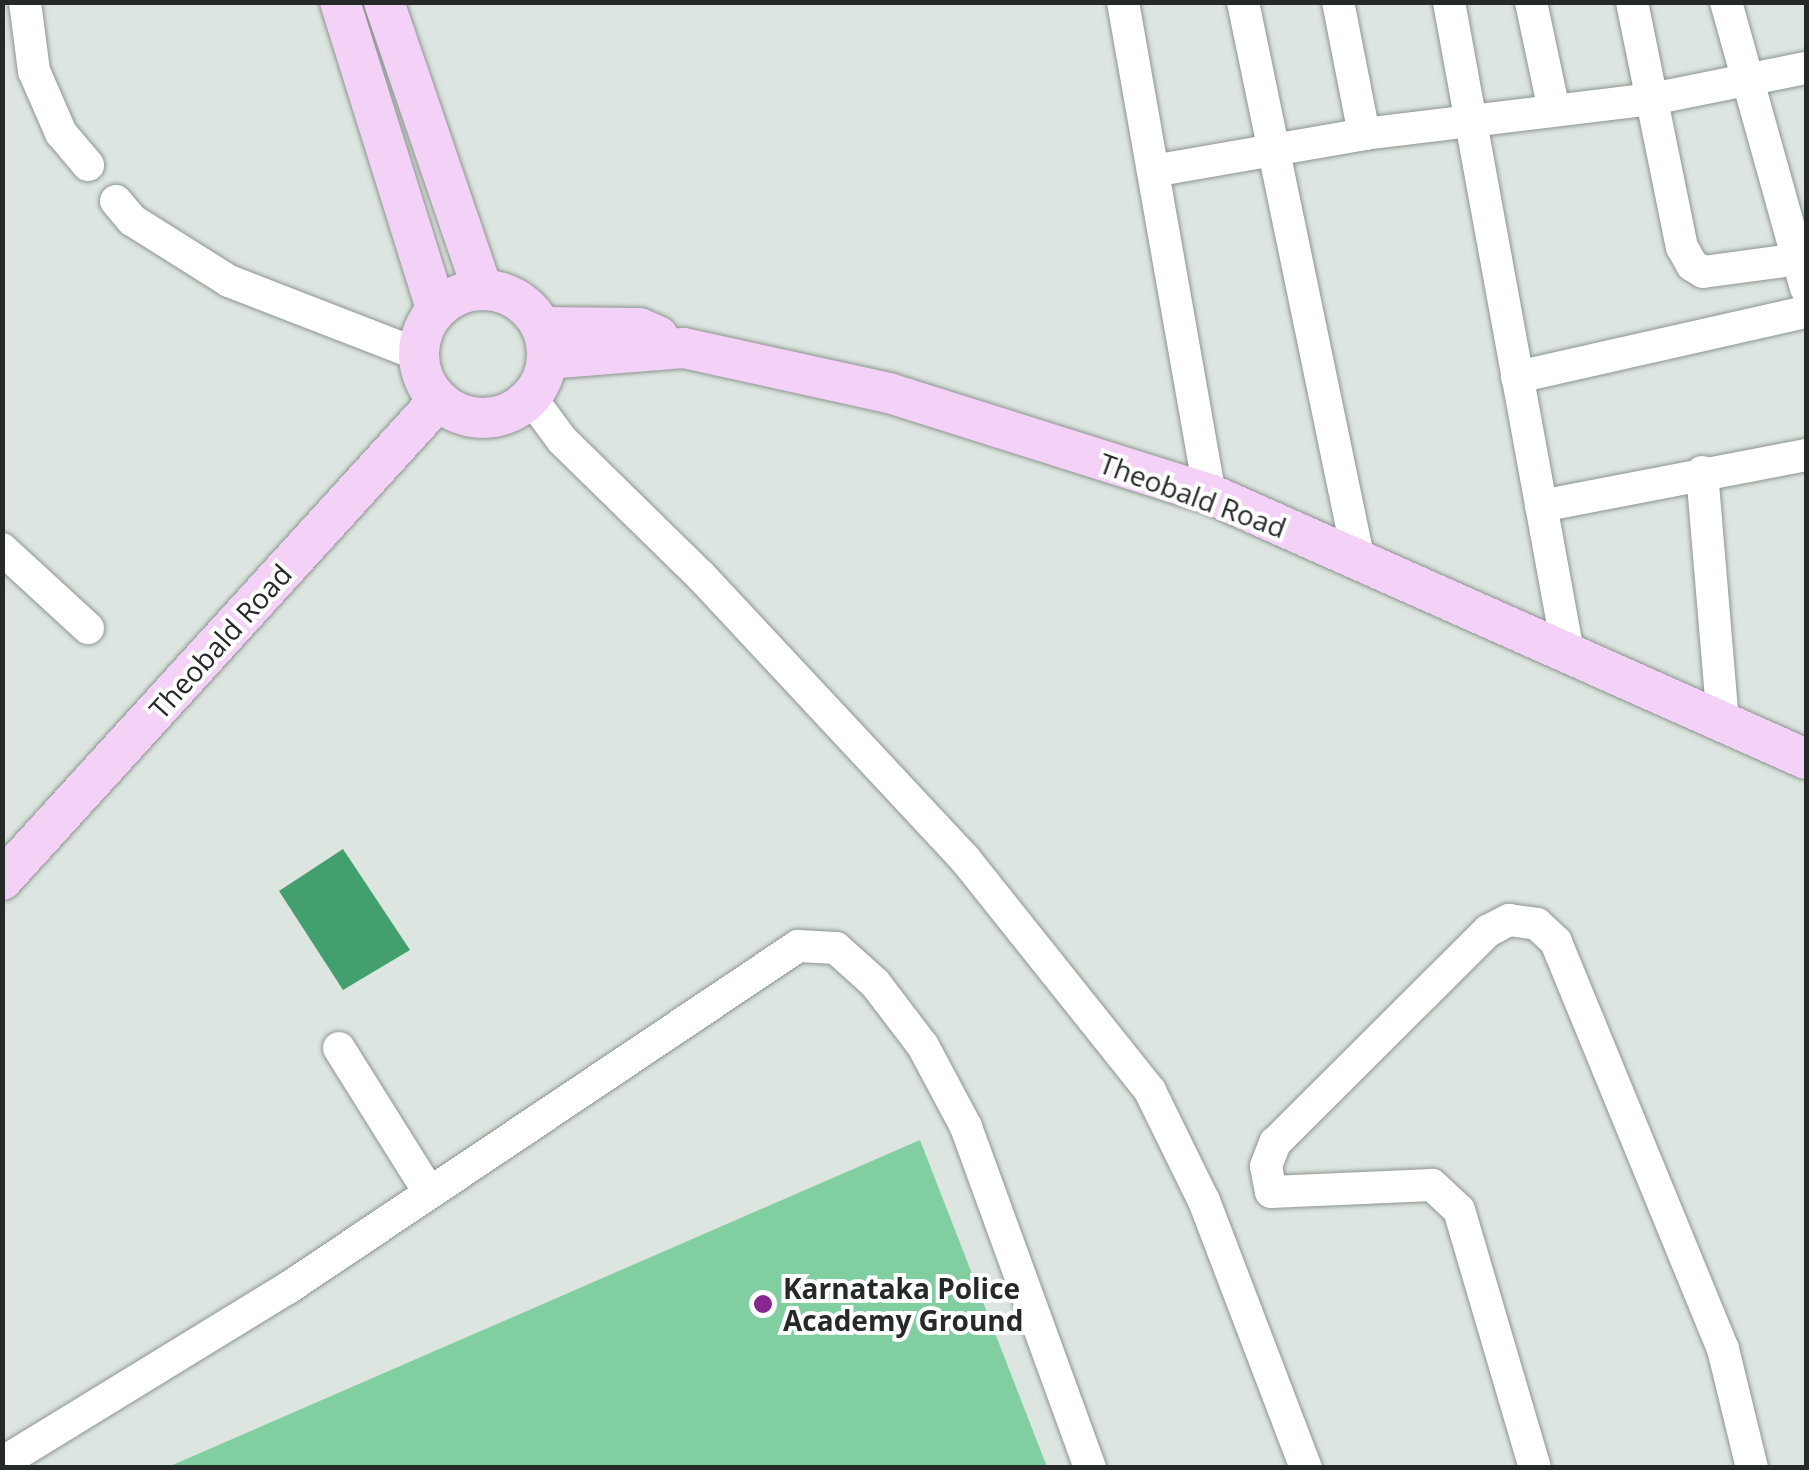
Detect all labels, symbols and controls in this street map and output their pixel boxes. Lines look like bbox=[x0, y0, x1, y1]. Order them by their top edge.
street label: Theobald Road bbox=[1095, 446, 1291, 544]
street label: Theobald Road bbox=[142, 557, 298, 725]
place label: Karnataka Police Academy Ground bbox=[783, 1271, 1023, 1337]
marker: Karnataka Police Academy Ground bbox=[752, 1293, 774, 1315]

